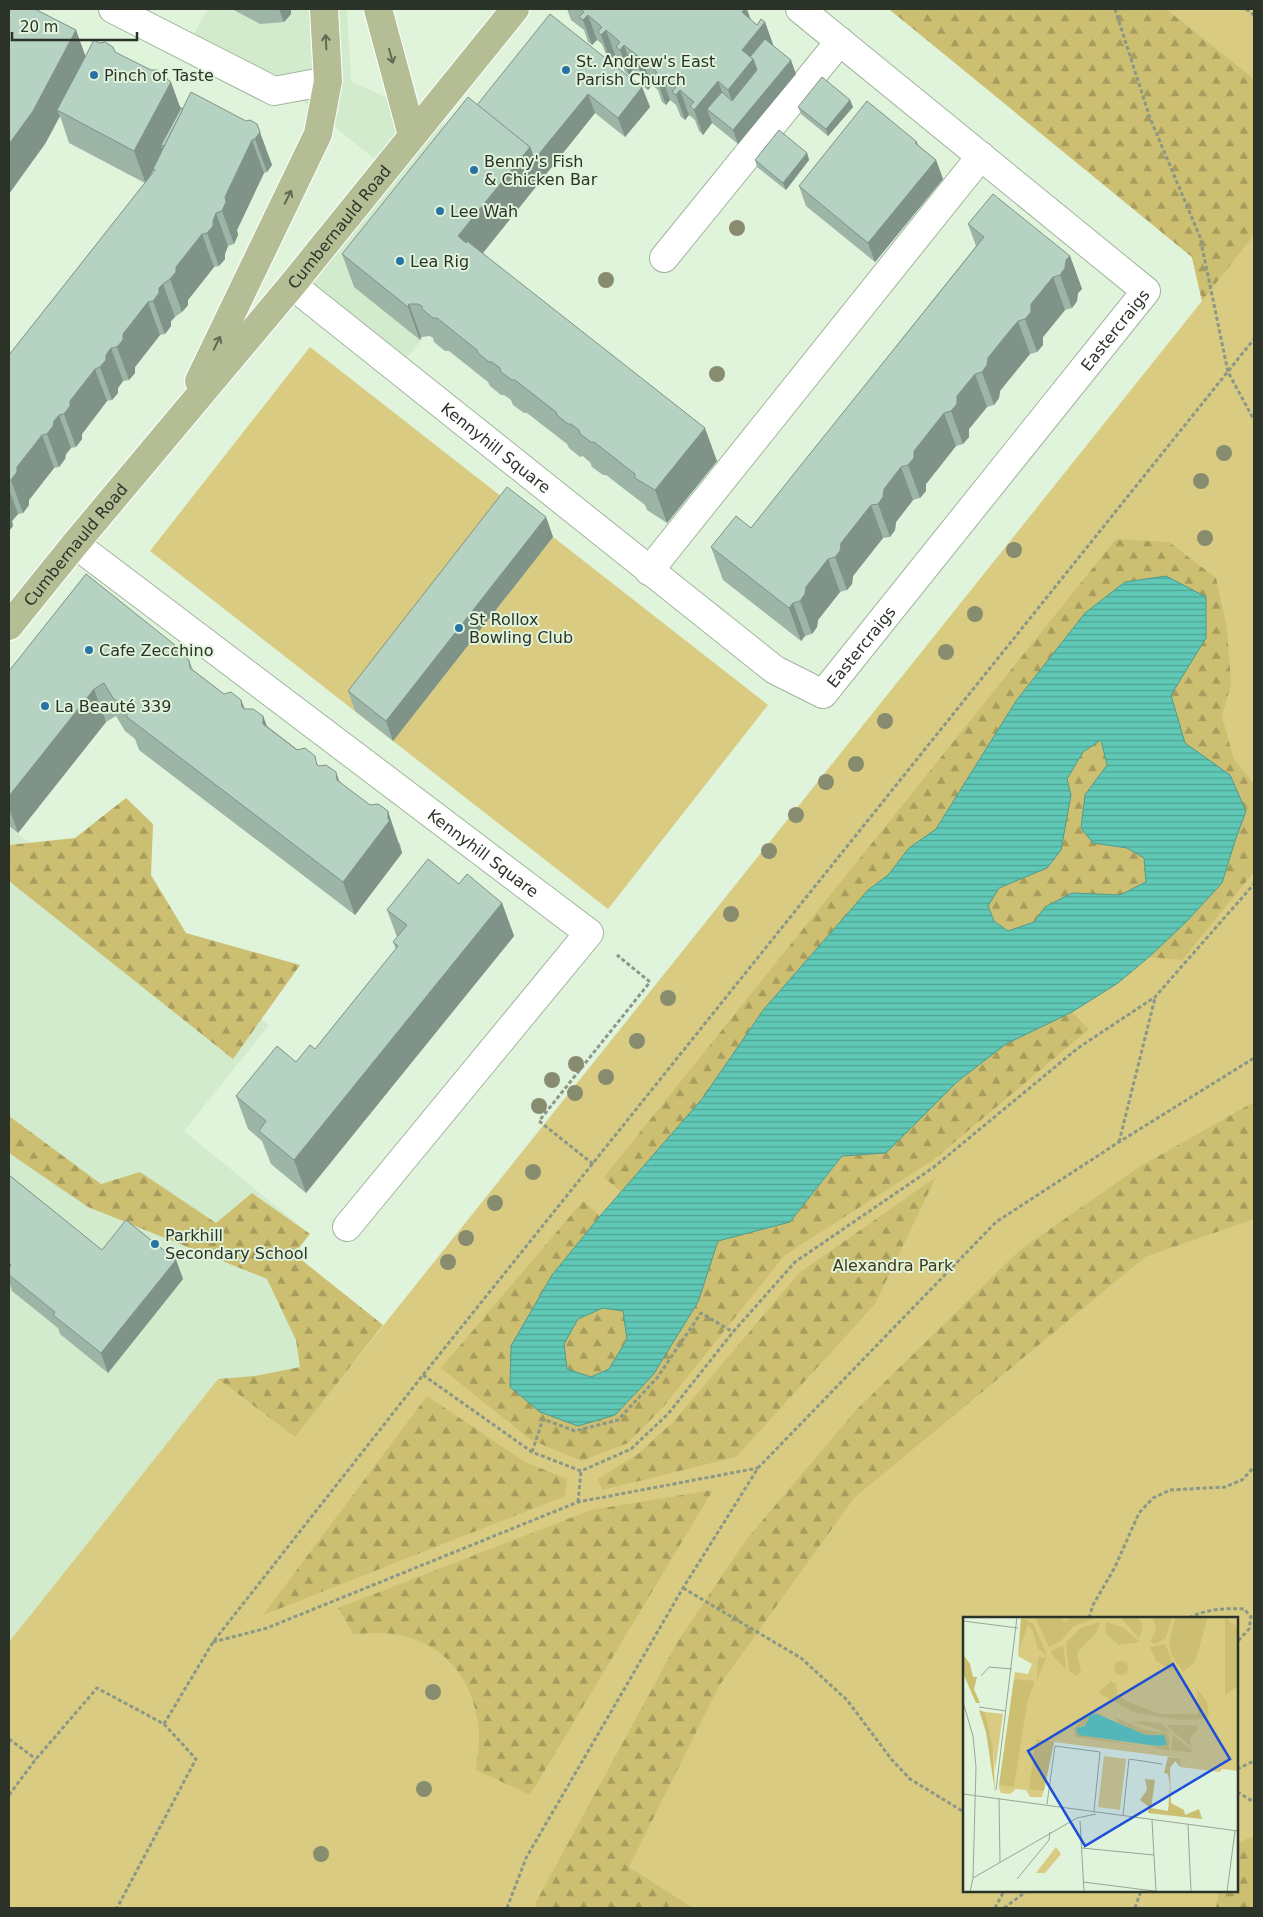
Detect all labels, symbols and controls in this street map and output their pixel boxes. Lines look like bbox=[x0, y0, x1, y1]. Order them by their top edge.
scale bar bbox=[12, 10, 138, 42]
text: 20 m bbox=[20, 18, 58, 36]
one-way arrow bbox=[321, 34, 330, 50]
one-way arrow bbox=[387, 47, 396, 63]
place label: St. Andrew's East Parish Church bbox=[576, 52, 715, 89]
marker: St. Andrew's East Parish Church bbox=[560, 64, 572, 76]
place label: Pinch of Taste bbox=[104, 66, 214, 85]
marker: Pinch of Taste bbox=[88, 69, 100, 81]
place label: Benny's Fish & Chicken Bar bbox=[484, 152, 598, 189]
street label: Cumbernauld Road bbox=[284, 161, 395, 292]
marker: Benny's Fish & Chicken Bar bbox=[468, 164, 480, 176]
one-way arrow bbox=[283, 190, 293, 205]
place label: Lee Wah bbox=[450, 202, 518, 221]
marker: Lee Wah bbox=[434, 205, 446, 217]
place label: Lea Rig bbox=[410, 252, 469, 271]
marker: Lea Rig bbox=[394, 255, 406, 267]
street label: Eastercraigs bbox=[1077, 285, 1153, 374]
one-way arrow bbox=[213, 336, 222, 351]
street label: Kennyhill Square bbox=[438, 398, 555, 497]
street label: Cumbernauld Road bbox=[19, 479, 131, 610]
street label: Eastercraigs bbox=[823, 602, 899, 691]
place label: St Rollox Bowling Club bbox=[469, 610, 573, 647]
marker: St Rollox Bowling Club bbox=[453, 622, 465, 634]
place label: Cafe Zecchino bbox=[99, 641, 213, 660]
marker: Cafe Zecchino bbox=[83, 644, 95, 656]
place label: La Beauté 339 bbox=[55, 697, 171, 716]
marker: La Beauté 339 bbox=[39, 700, 51, 712]
street label: Kennyhill Square bbox=[424, 805, 543, 901]
place label: Parkhill Secondary School bbox=[165, 1226, 308, 1263]
marker: Parkhill Secondary School bbox=[149, 1238, 161, 1250]
park label: Alexandra Park bbox=[833, 1256, 954, 1275]
inset map bbox=[963, 1617, 1238, 1892]

